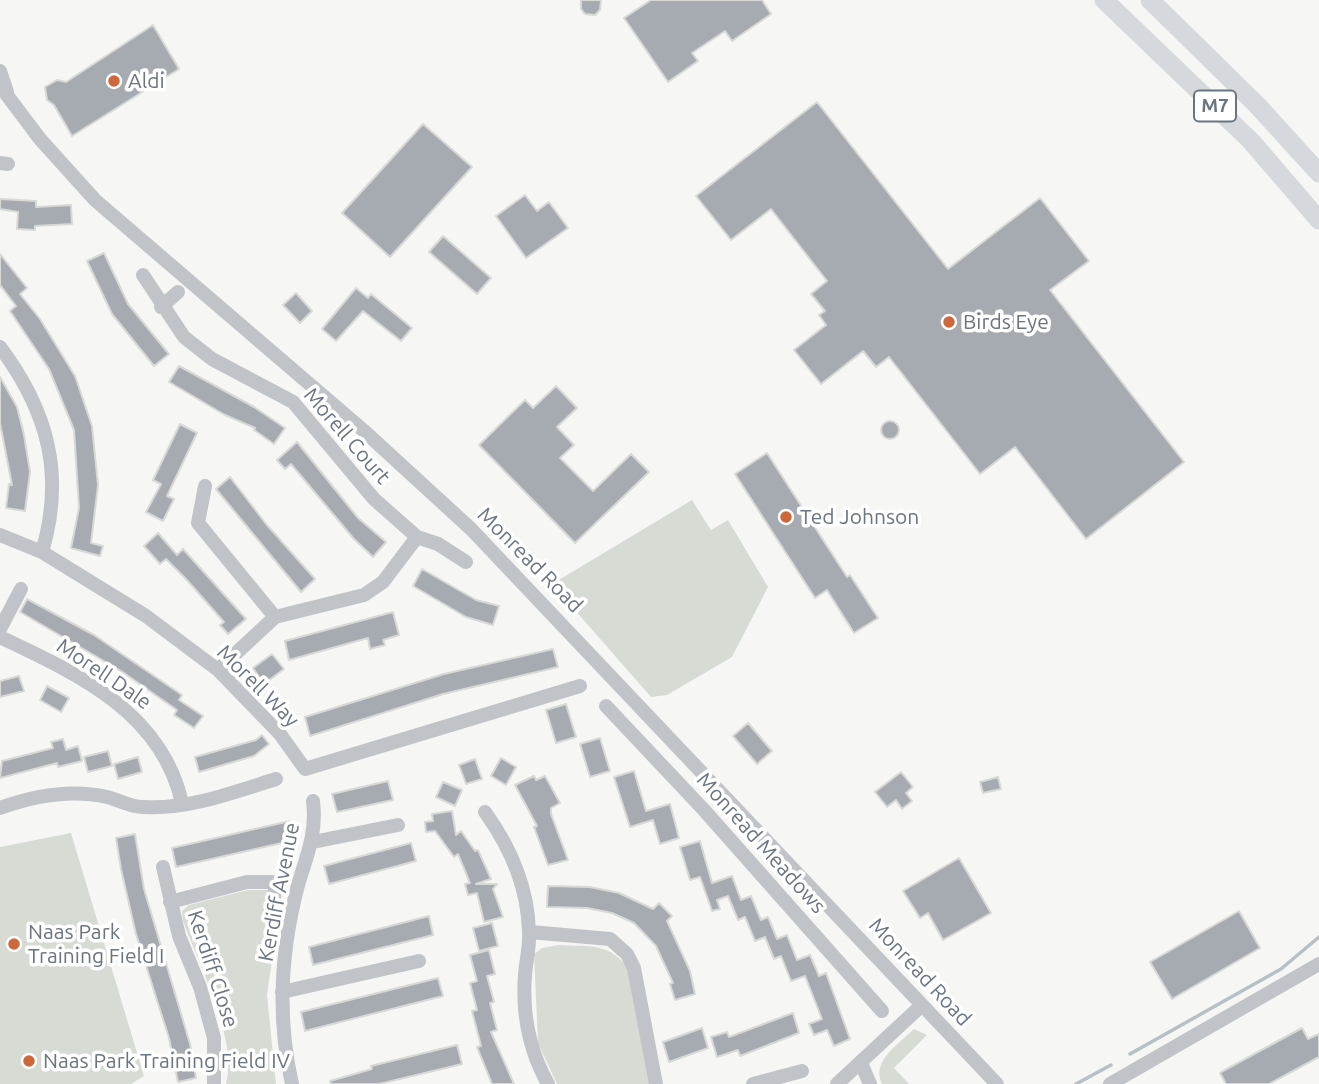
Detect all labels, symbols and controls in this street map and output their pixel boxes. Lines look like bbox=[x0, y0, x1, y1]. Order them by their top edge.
place label: Aldi bbox=[128, 68, 165, 94]
marker: Aldi bbox=[106, 73, 122, 89]
road number: M7 bbox=[1194, 90, 1236, 122]
place label: Birds Eye bbox=[963, 309, 1049, 335]
marker: Birds Eye bbox=[941, 314, 957, 330]
street label: Morell Court bbox=[298, 383, 396, 489]
street label: Monread Road bbox=[472, 502, 588, 618]
place label: Ted Johnson bbox=[800, 504, 919, 530]
marker: Ted Johnson bbox=[778, 509, 794, 525]
street label: Morell Dale bbox=[52, 633, 156, 715]
street label: Morell Way bbox=[212, 640, 304, 732]
street label: Monread Meadows bbox=[691, 767, 831, 919]
street label: Kerdiff Avenue bbox=[253, 820, 305, 964]
street label: Kerdiff Close bbox=[182, 907, 244, 1031]
street label: Monread Road bbox=[864, 913, 976, 1031]
place label: Naas Park Training Field I bbox=[28, 919, 164, 969]
marker: Naas Park Training Field I bbox=[6, 936, 22, 952]
place label: Naas Park Training Field IV bbox=[43, 1048, 290, 1074]
marker: Naas Park Training Field IV bbox=[21, 1053, 37, 1069]

